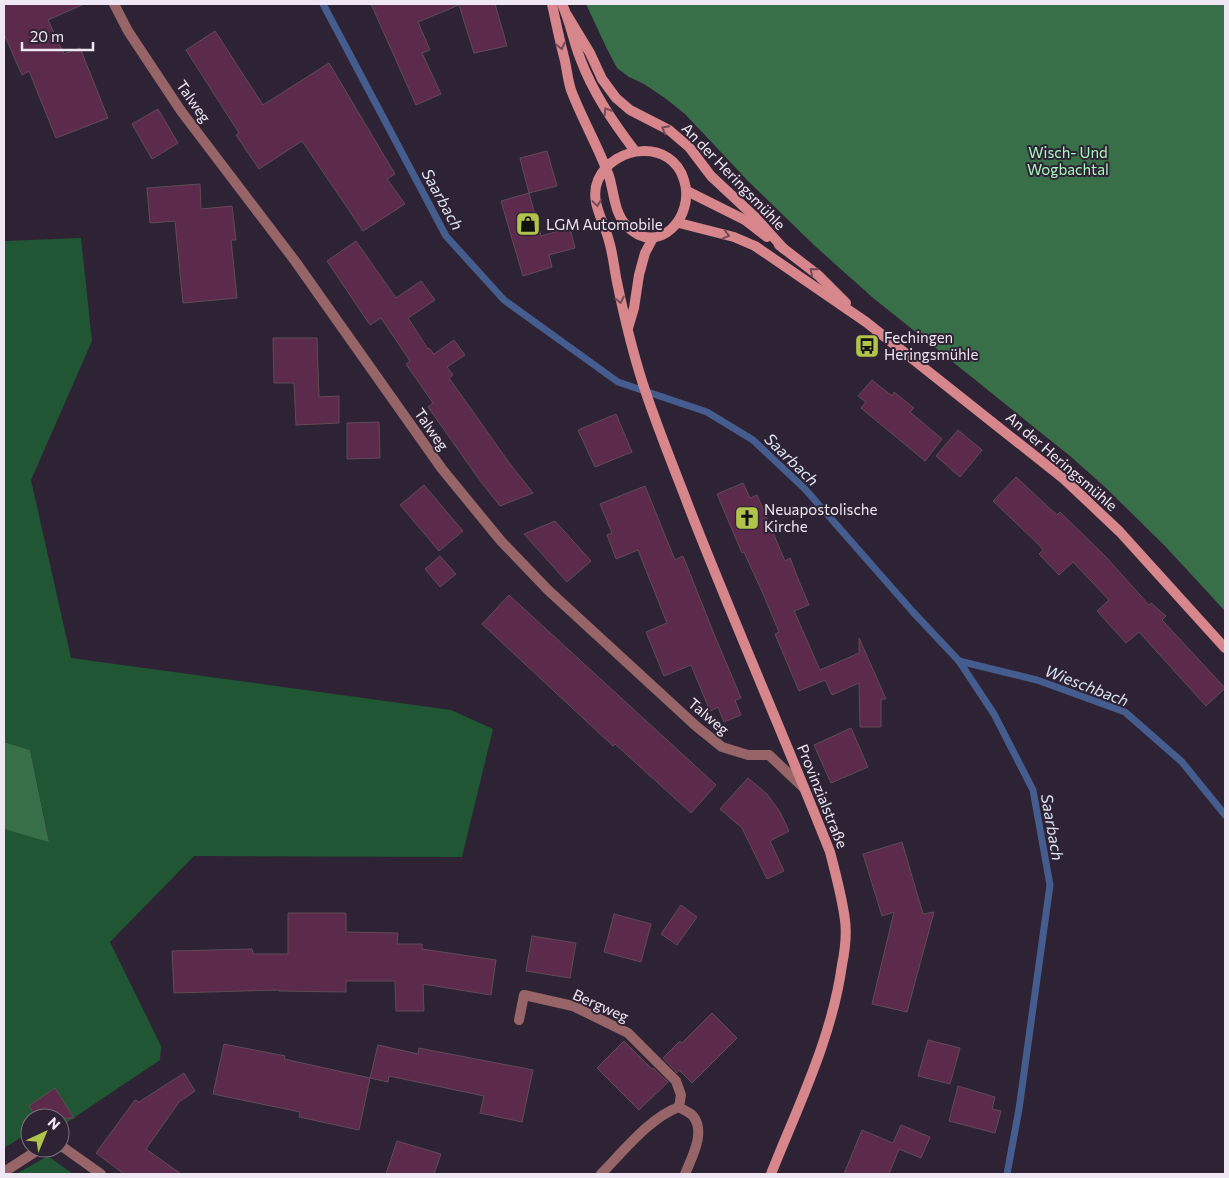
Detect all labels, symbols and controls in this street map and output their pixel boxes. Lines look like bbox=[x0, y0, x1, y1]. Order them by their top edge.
scale bar bbox=[22, 20, 94, 52]
text: 20 m bbox=[30, 27, 64, 45]
one-way arrow bbox=[555, 41, 566, 50]
street label: Talweg bbox=[173, 76, 215, 126]
one-way arrow bbox=[603, 108, 613, 117]
street label: An der Heringsmühle bbox=[678, 119, 790, 233]
one-way arrow bbox=[661, 125, 670, 135]
park label: Wisch- Und Wogbachtal bbox=[1027, 143, 1109, 178]
water label: Saarbach bbox=[418, 165, 468, 233]
one-way arrow bbox=[591, 199, 601, 208]
shop icon: LGM Automobile bbox=[515, 211, 541, 237]
place label: LGM Automobile bbox=[546, 215, 663, 233]
one-way arrow bbox=[721, 229, 730, 240]
one-way arrow bbox=[810, 269, 819, 277]
one-way arrow bbox=[615, 295, 625, 304]
place label: Fechingen Heringsmühle bbox=[884, 328, 978, 363]
bus stop icon: Fechingen Heringsmühle bbox=[854, 333, 880, 359]
street label: Talweg bbox=[411, 404, 453, 454]
street label: An der Heringsmühle bbox=[1003, 408, 1121, 514]
water label: Saarbach bbox=[761, 429, 823, 489]
place label: Neuapostolische Kirche bbox=[764, 500, 877, 535]
church icon: Neuapostolische Kirche bbox=[734, 505, 760, 531]
water label: Wieschbach bbox=[1042, 660, 1132, 710]
street label: Talweg bbox=[685, 694, 733, 738]
street label: Provinzialstraße bbox=[794, 741, 852, 851]
water label: Saarbach bbox=[1038, 792, 1068, 862]
street label: Bergweg bbox=[570, 985, 632, 1025]
north arrow bbox=[20, 1108, 70, 1158]
text: N bbox=[45, 1114, 64, 1133]

